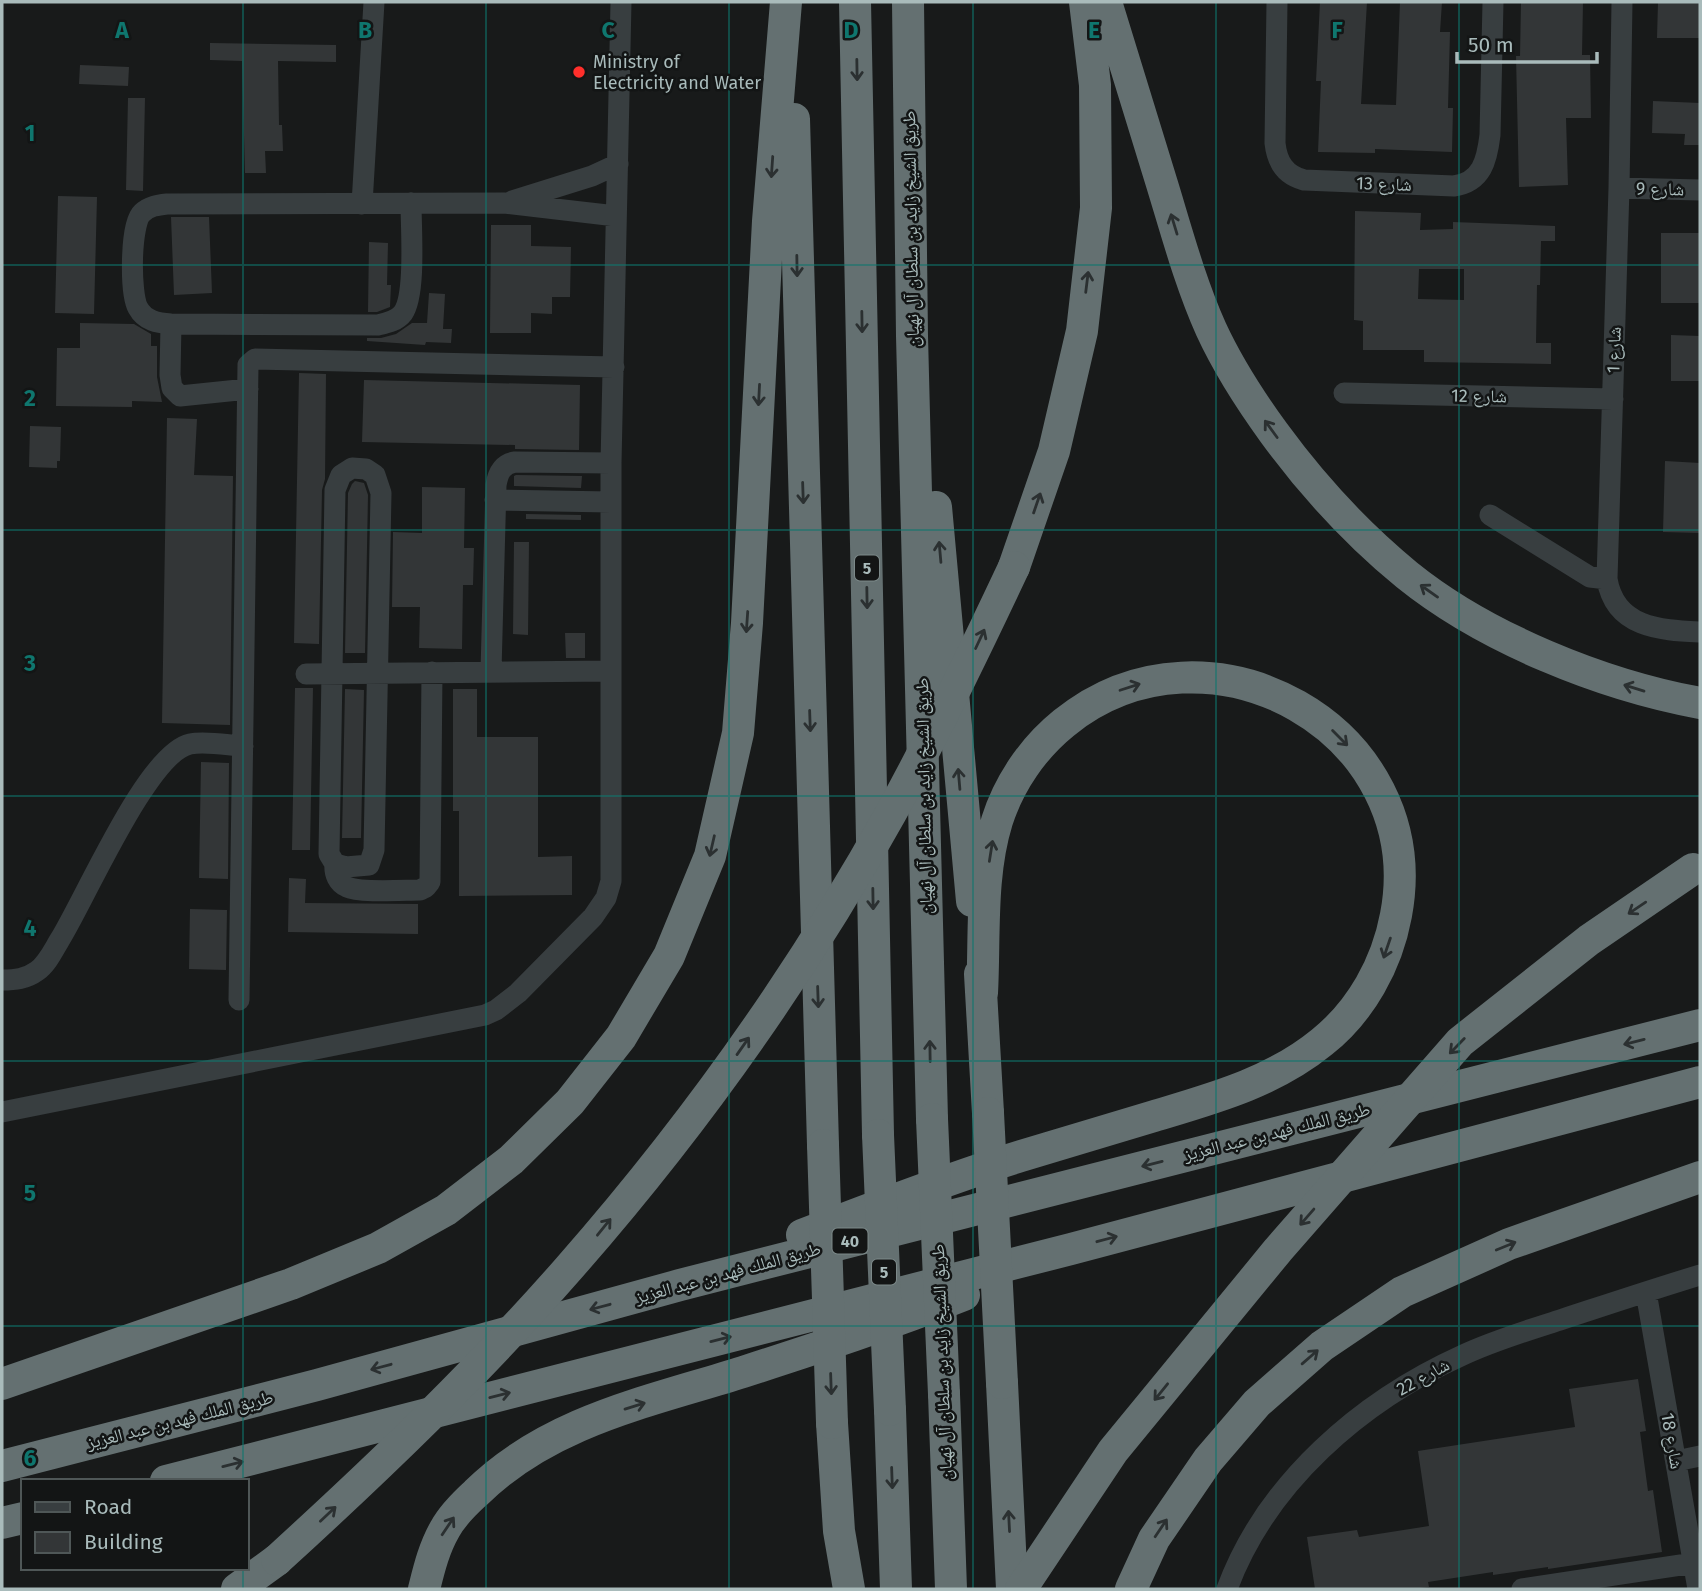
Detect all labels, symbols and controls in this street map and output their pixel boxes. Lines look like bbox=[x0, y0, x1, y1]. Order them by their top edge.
text: A bbox=[114, 16, 129, 44]
text: B bbox=[358, 16, 372, 44]
text: C bbox=[601, 16, 615, 44]
text: D bbox=[844, 16, 859, 44]
text: E bbox=[1088, 16, 1100, 44]
text: F bbox=[1331, 16, 1343, 44]
scale bar bbox=[1457, 21, 1597, 65]
text: 50 m bbox=[1468, 32, 1514, 58]
place label: Ministry of Electricity and Water bbox=[593, 51, 761, 94]
one-way arrow bbox=[850, 58, 863, 81]
marker: Ministry of Electricity and Water bbox=[571, 64, 587, 80]
street label: طريق الشيخ زايد بن سلطان آل نهيان bbox=[898, 111, 925, 347]
text: 1 bbox=[25, 119, 35, 147]
one-way arrow bbox=[765, 156, 778, 178]
street label: شارع 13 bbox=[1356, 172, 1412, 196]
street label: شارع 9 bbox=[1636, 178, 1684, 200]
one-way arrow bbox=[1167, 214, 1179, 236]
one-way arrow bbox=[790, 254, 803, 277]
one-way arrow bbox=[1081, 271, 1094, 293]
one-way arrow bbox=[855, 310, 868, 333]
street label: شارع 1 bbox=[1602, 326, 1626, 374]
one-way arrow bbox=[753, 383, 766, 406]
text: 2 bbox=[24, 384, 36, 412]
street label: شارع 12 bbox=[1451, 385, 1507, 407]
one-way arrow bbox=[1264, 420, 1278, 439]
one-way arrow bbox=[796, 482, 810, 505]
one-way arrow bbox=[1032, 492, 1044, 514]
one-way arrow bbox=[933, 541, 946, 564]
road number: 5 bbox=[855, 555, 879, 580]
one-way arrow bbox=[1420, 583, 1439, 598]
one-way arrow bbox=[860, 587, 874, 610]
one-way arrow bbox=[740, 610, 753, 633]
one-way arrow bbox=[974, 629, 988, 650]
text: 3 bbox=[23, 649, 36, 677]
street label: طريق الشيخ زايد بن سلطان آل نهيان bbox=[911, 678, 938, 914]
one-way arrow bbox=[1119, 680, 1141, 692]
one-way arrow bbox=[1623, 680, 1645, 693]
one-way arrow bbox=[803, 709, 817, 732]
one-way arrow bbox=[1331, 730, 1348, 747]
one-way arrow bbox=[952, 768, 965, 791]
one-way arrow bbox=[705, 834, 718, 857]
one-way arrow bbox=[984, 841, 997, 863]
one-way arrow bbox=[866, 888, 880, 911]
one-way arrow bbox=[1628, 900, 1647, 915]
text: 4 bbox=[24, 914, 37, 942]
one-way arrow bbox=[1380, 937, 1392, 959]
one-way arrow bbox=[812, 985, 825, 1008]
one-way arrow bbox=[1623, 1036, 1646, 1049]
one-way arrow bbox=[736, 1037, 750, 1056]
one-way arrow bbox=[1448, 1037, 1465, 1054]
one-way arrow bbox=[923, 1040, 937, 1063]
street label: طريق الملك فهد بن عبد العزيز bbox=[1180, 1098, 1373, 1166]
one-way arrow bbox=[1142, 1158, 1164, 1171]
text: 5 bbox=[24, 1179, 36, 1207]
one-way arrow bbox=[1299, 1208, 1315, 1226]
one-way arrow bbox=[596, 1218, 612, 1236]
road number: 40 bbox=[832, 1228, 868, 1254]
one-way arrow bbox=[1095, 1232, 1118, 1245]
street label: طريق الملك فهد بن عبد العزيز bbox=[632, 1238, 823, 1309]
one-way arrow bbox=[1495, 1238, 1517, 1251]
street label: طريق الشيخ زايد بن سلطان آل نهيان bbox=[927, 1243, 958, 1481]
road number: 5 bbox=[872, 1260, 896, 1284]
one-way arrow bbox=[589, 1301, 611, 1314]
one-way arrow bbox=[709, 1332, 732, 1345]
one-way arrow bbox=[1300, 1349, 1318, 1365]
street label: شارع 22 bbox=[1393, 1354, 1453, 1400]
one-way arrow bbox=[370, 1361, 393, 1374]
one-way arrow bbox=[824, 1373, 837, 1396]
one-way arrow bbox=[1154, 1382, 1169, 1400]
street label: طريق الملك فهد بن عبد العزيز bbox=[83, 1386, 276, 1454]
one-way arrow bbox=[488, 1388, 511, 1401]
one-way arrow bbox=[624, 1398, 646, 1411]
street label: شارع 18 bbox=[1656, 1411, 1688, 1471]
text: 6 bbox=[24, 1444, 37, 1472]
one-way arrow bbox=[221, 1457, 243, 1470]
one-way arrow bbox=[886, 1466, 899, 1489]
legend bbox=[21, 1479, 248, 1570]
text: Road bbox=[84, 1494, 132, 1520]
one-way arrow bbox=[319, 1506, 337, 1522]
one-way arrow bbox=[1002, 1510, 1015, 1533]
one-way arrow bbox=[441, 1517, 455, 1536]
one-way arrow bbox=[1154, 1519, 1169, 1538]
text: Building bbox=[84, 1529, 163, 1555]

